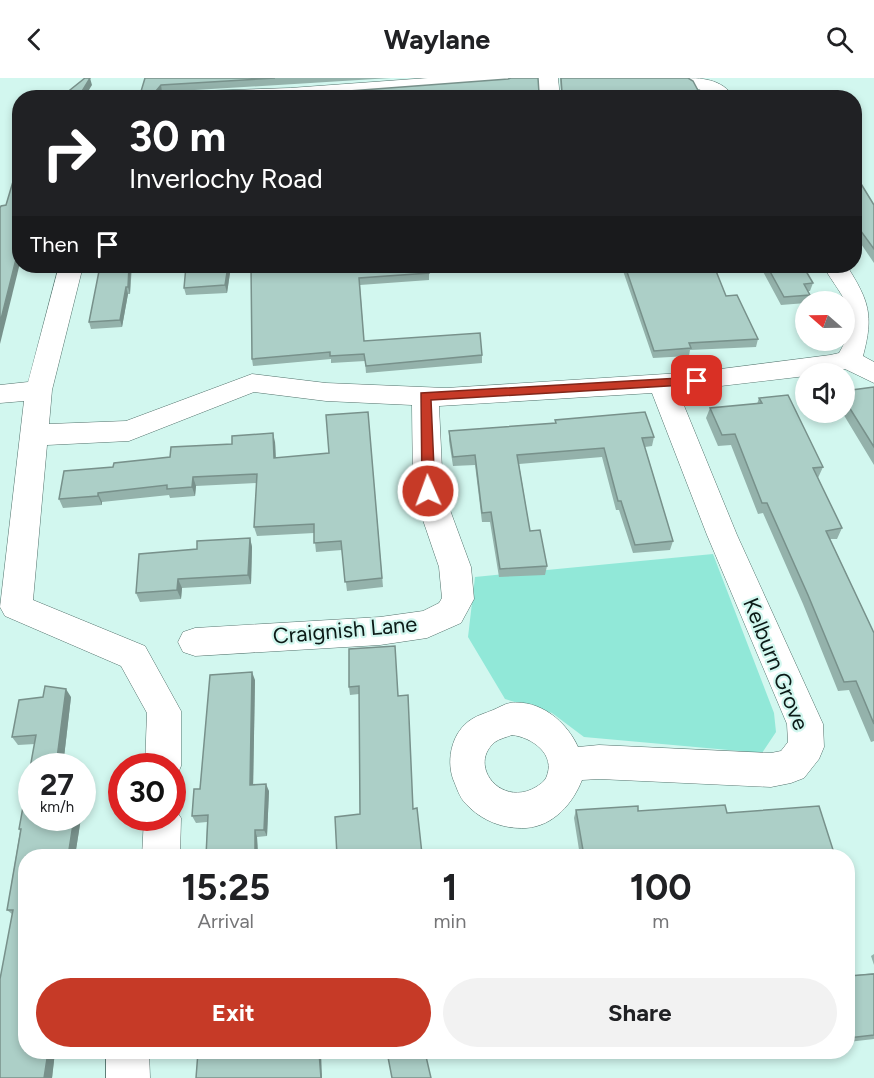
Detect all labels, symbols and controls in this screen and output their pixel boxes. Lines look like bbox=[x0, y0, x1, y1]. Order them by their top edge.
icon: back bbox=[18, 23, 51, 56]
text: Waylane bbox=[384, 23, 490, 56]
icon: search bbox=[823, 23, 856, 56]
text: 30 m bbox=[129, 111, 226, 162]
icon: right bbox=[30, 114, 108, 192]
text: Inverlochy Road bbox=[129, 162, 323, 195]
icon: arrive bbox=[91, 228, 124, 261]
text: Then bbox=[30, 231, 79, 258]
north arrow bbox=[795, 291, 855, 351]
map controls bbox=[795, 291, 855, 423]
pin bbox=[671, 355, 722, 406]
button: sound bbox=[795, 363, 855, 423]
icon: arrive bbox=[680, 364, 713, 397]
position arrow bbox=[396, 459, 460, 523]
street label: Kelburn Grove bbox=[737, 594, 815, 734]
street label: Craignish Lane bbox=[272, 610, 418, 650]
speed limit sign: 30 bbox=[108, 753, 186, 831]
text: 27 bbox=[40, 766, 74, 803]
text: km/h bbox=[40, 798, 74, 816]
text: 15:25 bbox=[181, 866, 270, 909]
text: 1 bbox=[442, 866, 458, 909]
text: 100 bbox=[630, 866, 692, 909]
text: Arrival bbox=[198, 909, 254, 933]
text: min bbox=[434, 909, 466, 933]
text: m bbox=[652, 909, 669, 933]
button: Exit bbox=[36, 978, 431, 1047]
button: Share bbox=[443, 978, 837, 1047]

